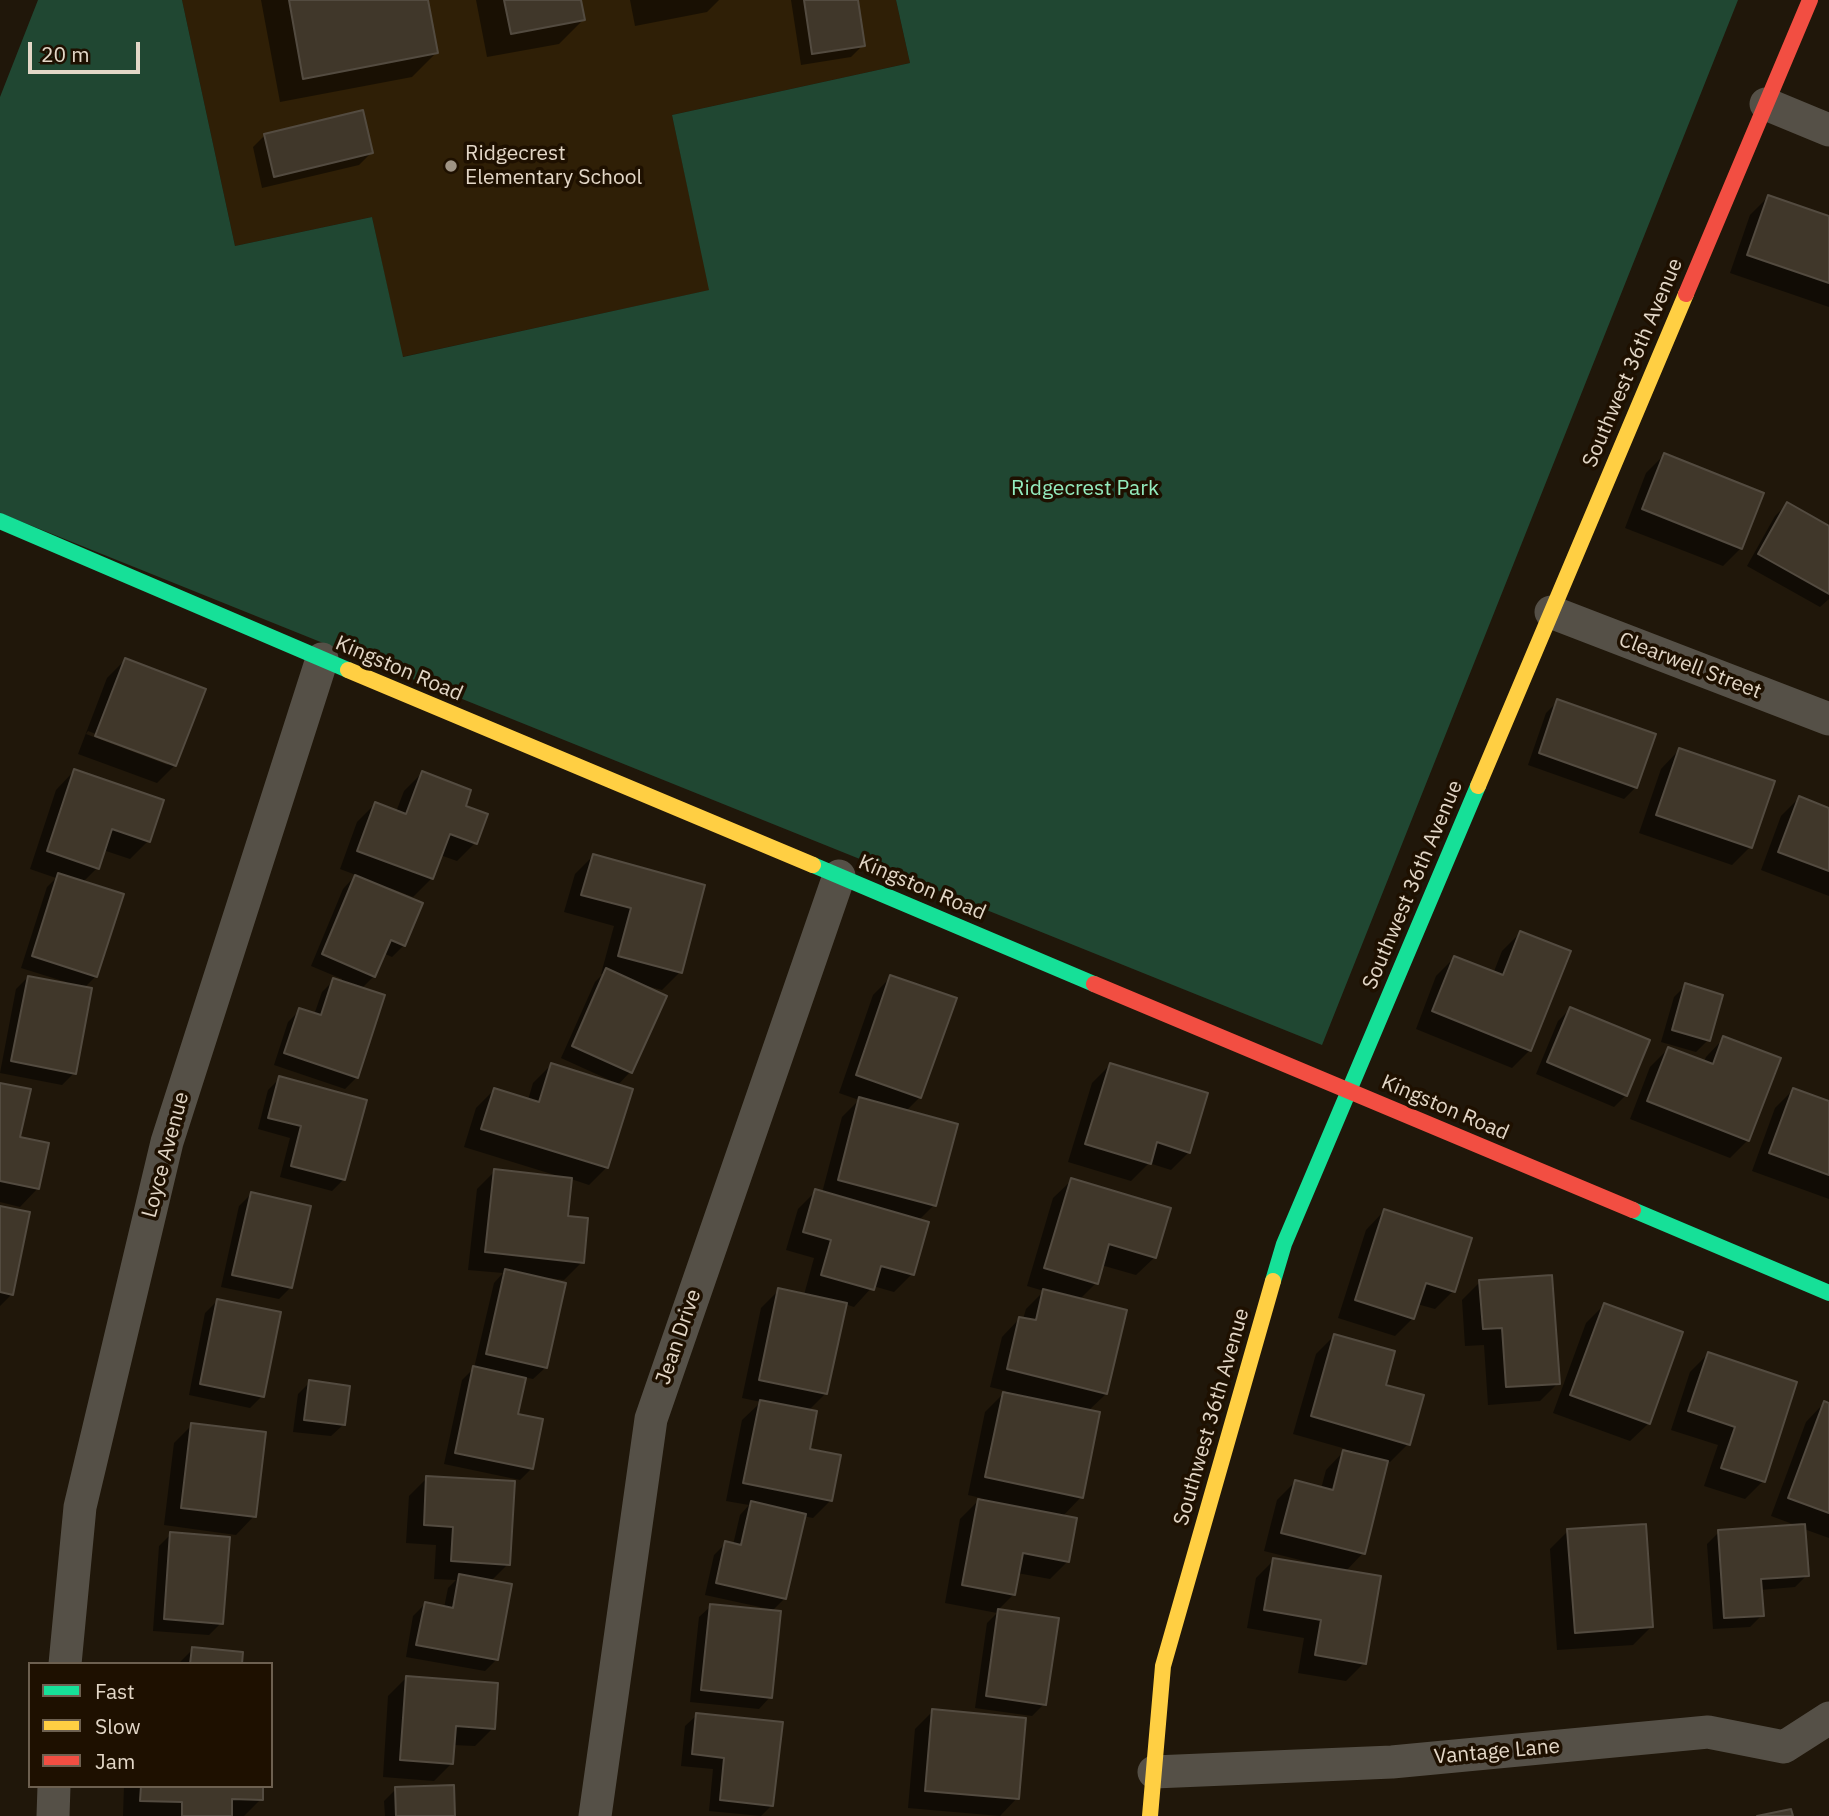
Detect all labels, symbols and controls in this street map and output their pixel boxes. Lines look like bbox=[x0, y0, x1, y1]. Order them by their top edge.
scale bar bbox=[32, 28, 144, 72]
text: 20 m bbox=[41, 40, 90, 68]
place label: Ridgecrest Elementary School bbox=[465, 141, 642, 191]
marker: Ridgecrest Elementary School bbox=[443, 158, 459, 174]
street label: Southwest 36th Avenue bbox=[1578, 255, 1688, 471]
park label: Ridgecrest Park bbox=[1011, 476, 1159, 502]
street label: Clearwell Street bbox=[1615, 627, 1765, 705]
street label: Kingston Road bbox=[332, 631, 466, 707]
street label: Southwest 36th Avenue bbox=[1358, 777, 1468, 993]
street label: Kingston Road bbox=[855, 850, 989, 926]
street label: Kingston Road bbox=[1378, 1070, 1512, 1146]
street label: Loyce Avenue bbox=[137, 1089, 195, 1221]
street label: Jean Drive bbox=[651, 1286, 707, 1388]
street label: Southwest 36th Avenue bbox=[1169, 1306, 1255, 1528]
legend bbox=[28, 1662, 273, 1788]
text: Fast bbox=[95, 1677, 135, 1705]
text: Slow bbox=[95, 1712, 141, 1740]
street label: Vantage Lane bbox=[1433, 1734, 1561, 1770]
text: Jam bbox=[95, 1747, 135, 1775]

